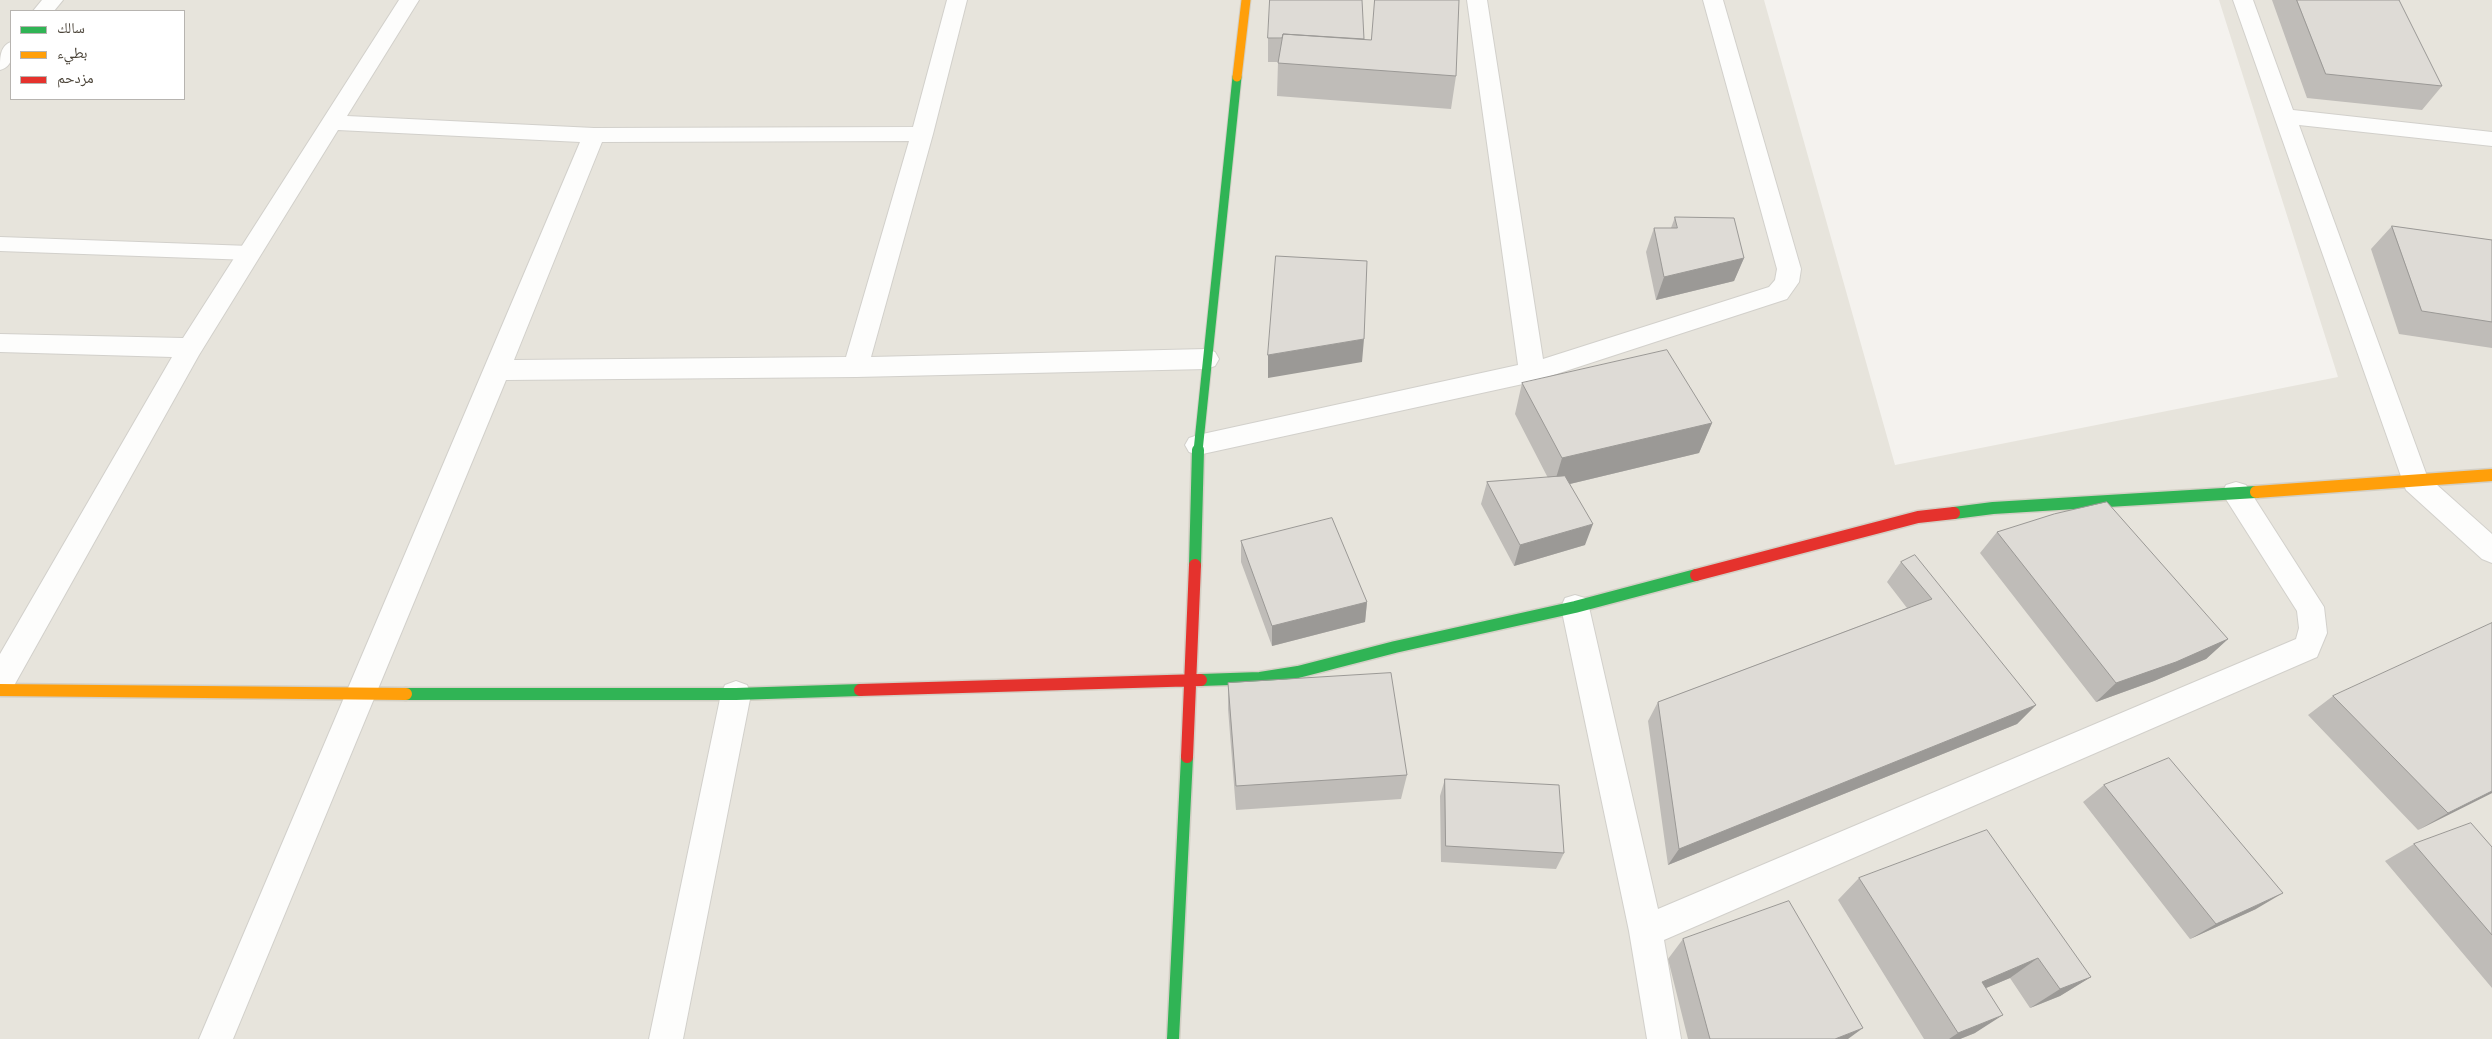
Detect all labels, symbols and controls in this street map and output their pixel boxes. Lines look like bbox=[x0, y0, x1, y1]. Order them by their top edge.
legend bbox=[10, 10, 185, 100]
text: سالك bbox=[57, 21, 85, 36]
text: بطيء bbox=[57, 46, 87, 61]
text: مزدحم bbox=[57, 71, 94, 86]

